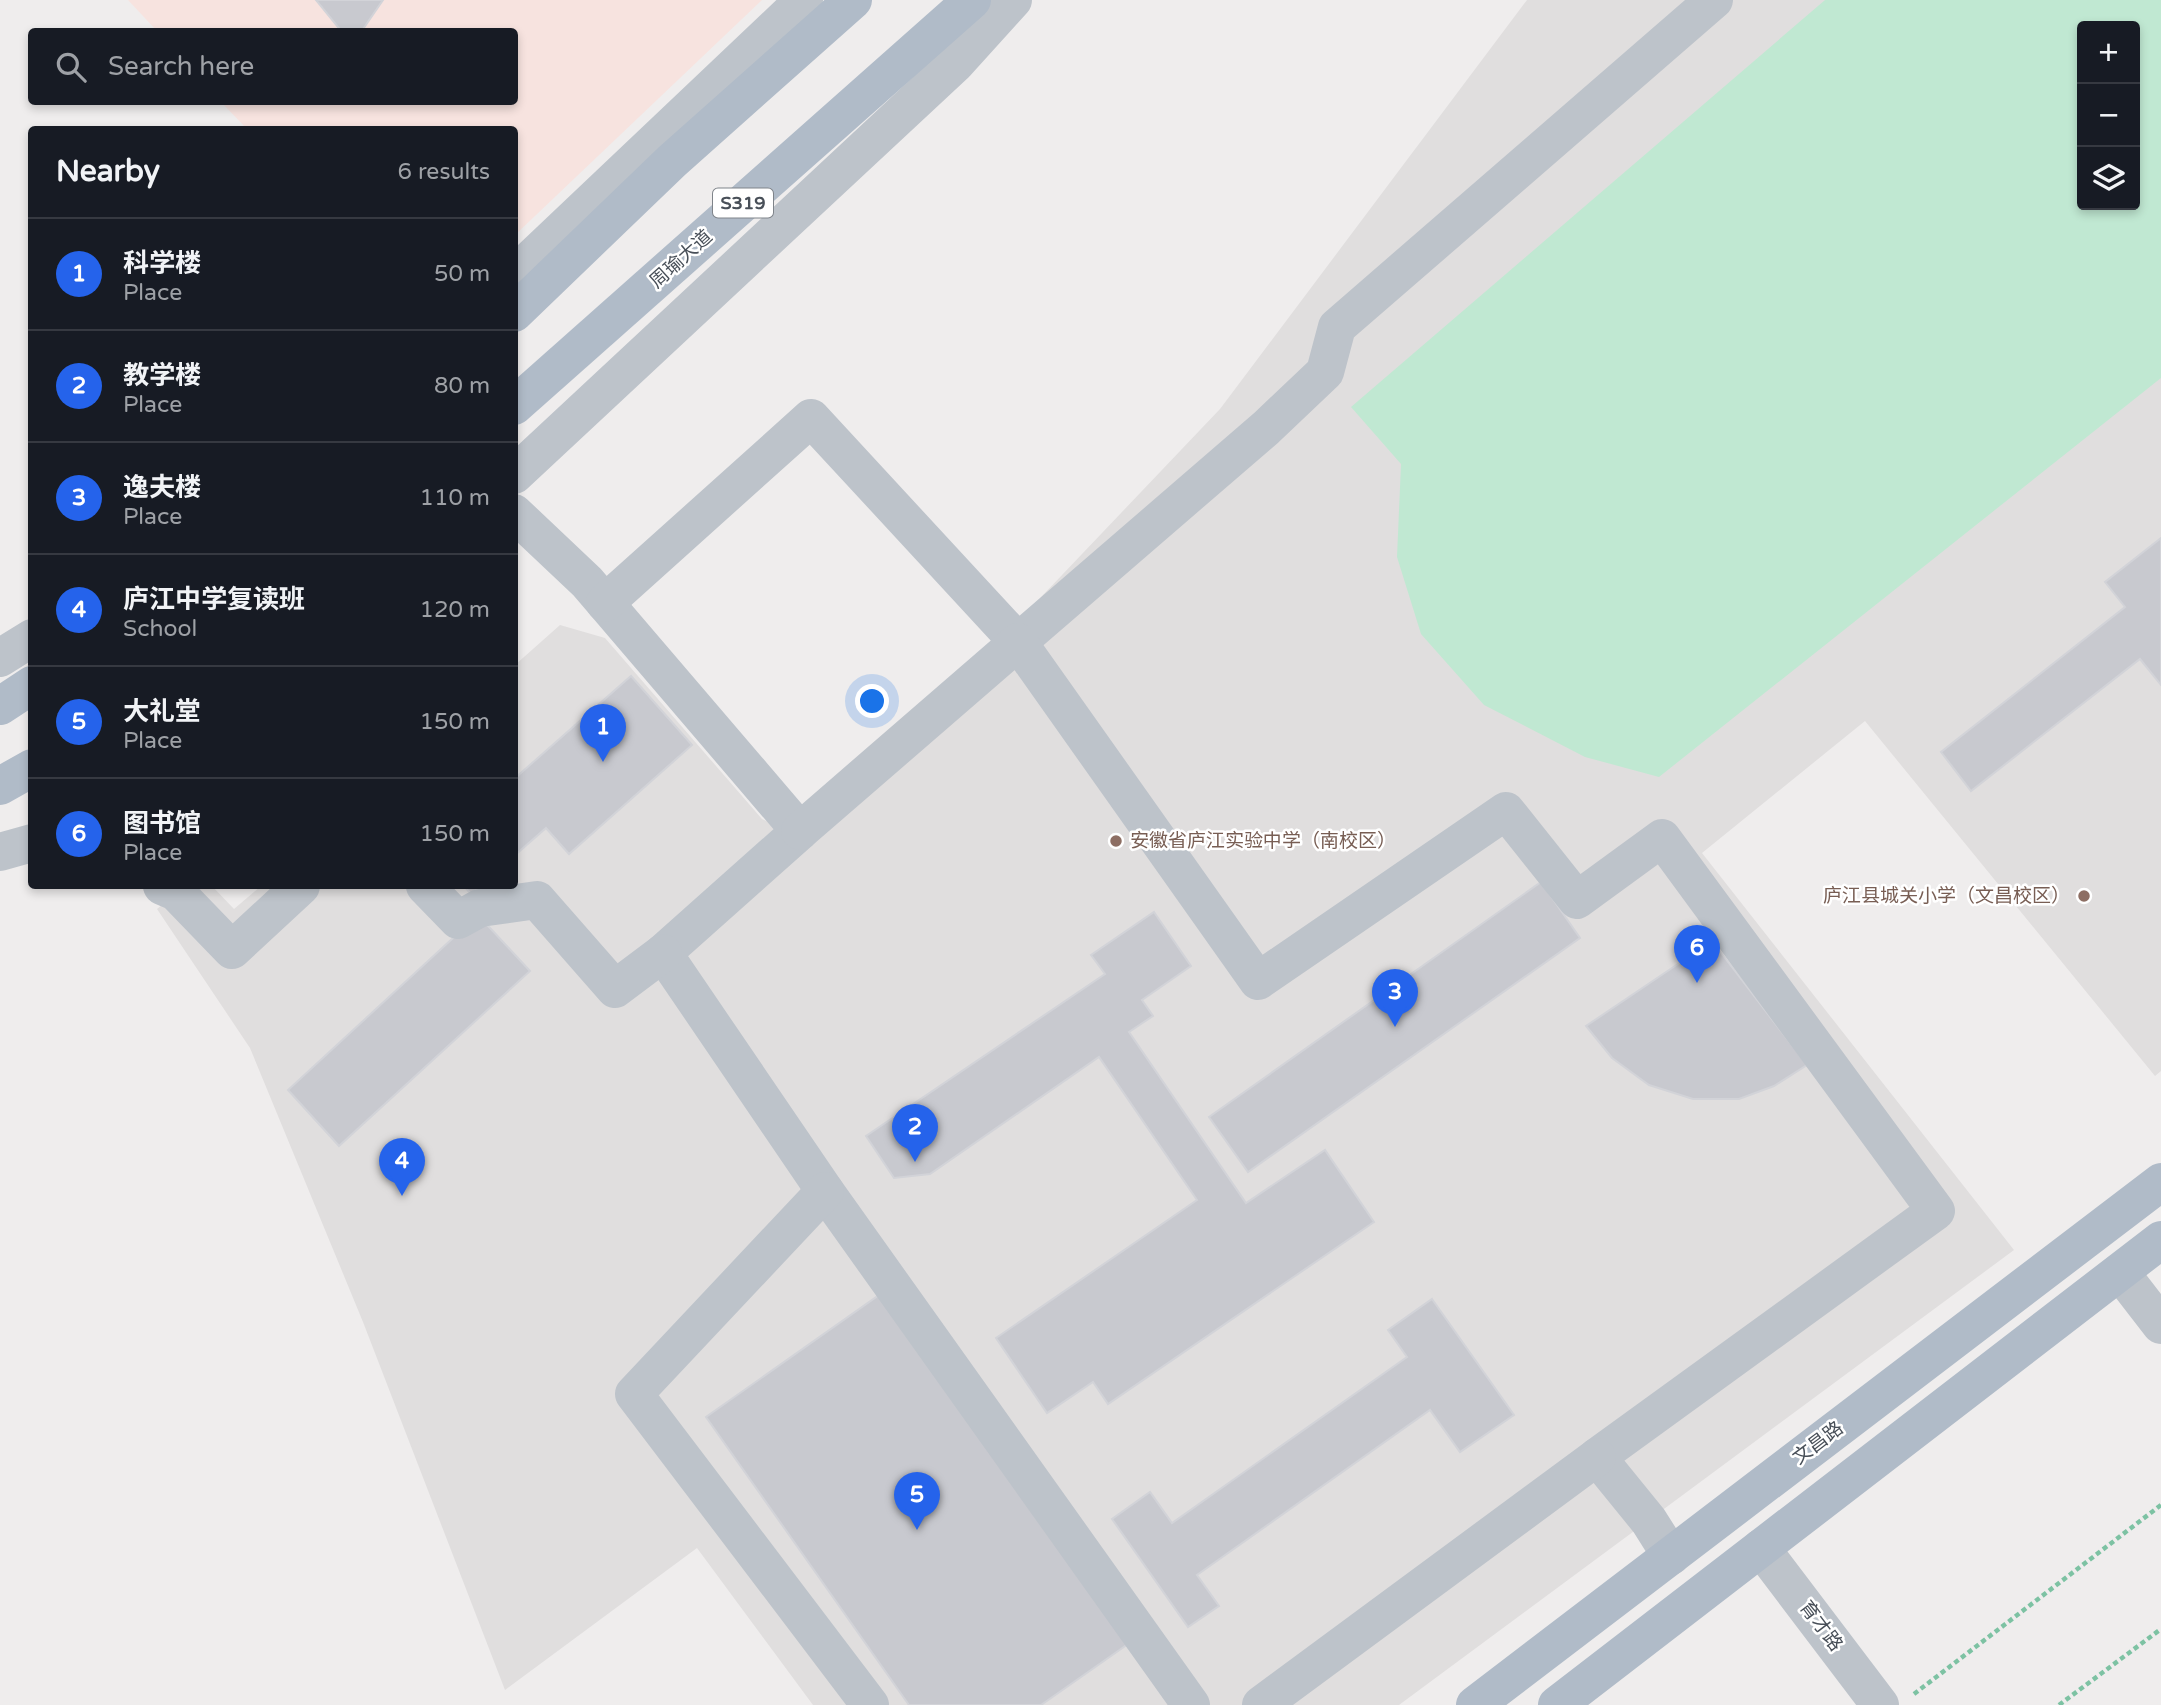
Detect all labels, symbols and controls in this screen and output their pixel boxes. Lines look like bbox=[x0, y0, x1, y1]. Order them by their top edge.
map controls bbox=[2077, 21, 2140, 210]
button: + bbox=[2077, 21, 2140, 84]
search box bbox=[28, 28, 518, 105]
icon: search bbox=[52, 48, 90, 86]
text: Search here bbox=[108, 51, 254, 82]
button: − bbox=[2077, 84, 2140, 147]
button: layers bbox=[2077, 147, 2140, 210]
text: Nearby bbox=[56, 153, 160, 190]
text: 6 results bbox=[397, 158, 490, 186]
road number: S319 bbox=[713, 188, 773, 218]
street label: 周瑜大道 bbox=[645, 225, 717, 293]
text: 科学楼 bbox=[123, 248, 201, 279]
text: 1 bbox=[72, 260, 86, 288]
text: 50 m bbox=[434, 260, 490, 288]
text: Place bbox=[123, 279, 182, 307]
text: 教学楼 bbox=[123, 360, 201, 391]
text: 2 bbox=[72, 372, 86, 400]
text: 80 m bbox=[434, 372, 490, 400]
text: Place bbox=[123, 391, 182, 419]
text: 逸夫楼 bbox=[123, 472, 201, 503]
text: 3 bbox=[72, 484, 86, 512]
text: 110 m bbox=[420, 484, 490, 512]
text: Place bbox=[123, 503, 182, 531]
text: 庐江中学复读班 bbox=[123, 584, 305, 615]
text: 4 bbox=[72, 596, 86, 624]
text: 120 m bbox=[420, 596, 490, 624]
text: School bbox=[123, 615, 197, 643]
your location bbox=[855, 684, 889, 718]
text: 大礼堂 bbox=[123, 696, 201, 727]
pin: 1 bbox=[580, 704, 626, 762]
text: 5 bbox=[72, 708, 86, 736]
text: 150 m bbox=[420, 708, 490, 736]
text: Place bbox=[123, 727, 182, 755]
text: 图书馆 bbox=[123, 808, 201, 839]
text: 6 bbox=[72, 820, 86, 848]
text: 150 m bbox=[420, 820, 490, 848]
place label: 安徽省庐江实验中学（南校区） bbox=[1130, 830, 1396, 852]
marker: 安徽省庐江实验中学（南校区） bbox=[1108, 833, 1124, 849]
text: Place bbox=[123, 839, 182, 867]
place label: 庐江县城关小学（文昌校区） bbox=[1823, 885, 2070, 907]
marker: 庐江县城关小学（文昌校区） bbox=[2076, 888, 2092, 904]
pin: 6 bbox=[1674, 925, 1720, 983]
pin: 3 bbox=[1372, 969, 1418, 1027]
pin: 2 bbox=[892, 1104, 938, 1162]
pin: 4 bbox=[379, 1138, 425, 1196]
street label: 文昌路 bbox=[1789, 1417, 1847, 1469]
pin: 5 bbox=[894, 1472, 940, 1530]
street label: 育才路 bbox=[1795, 1597, 1847, 1655]

